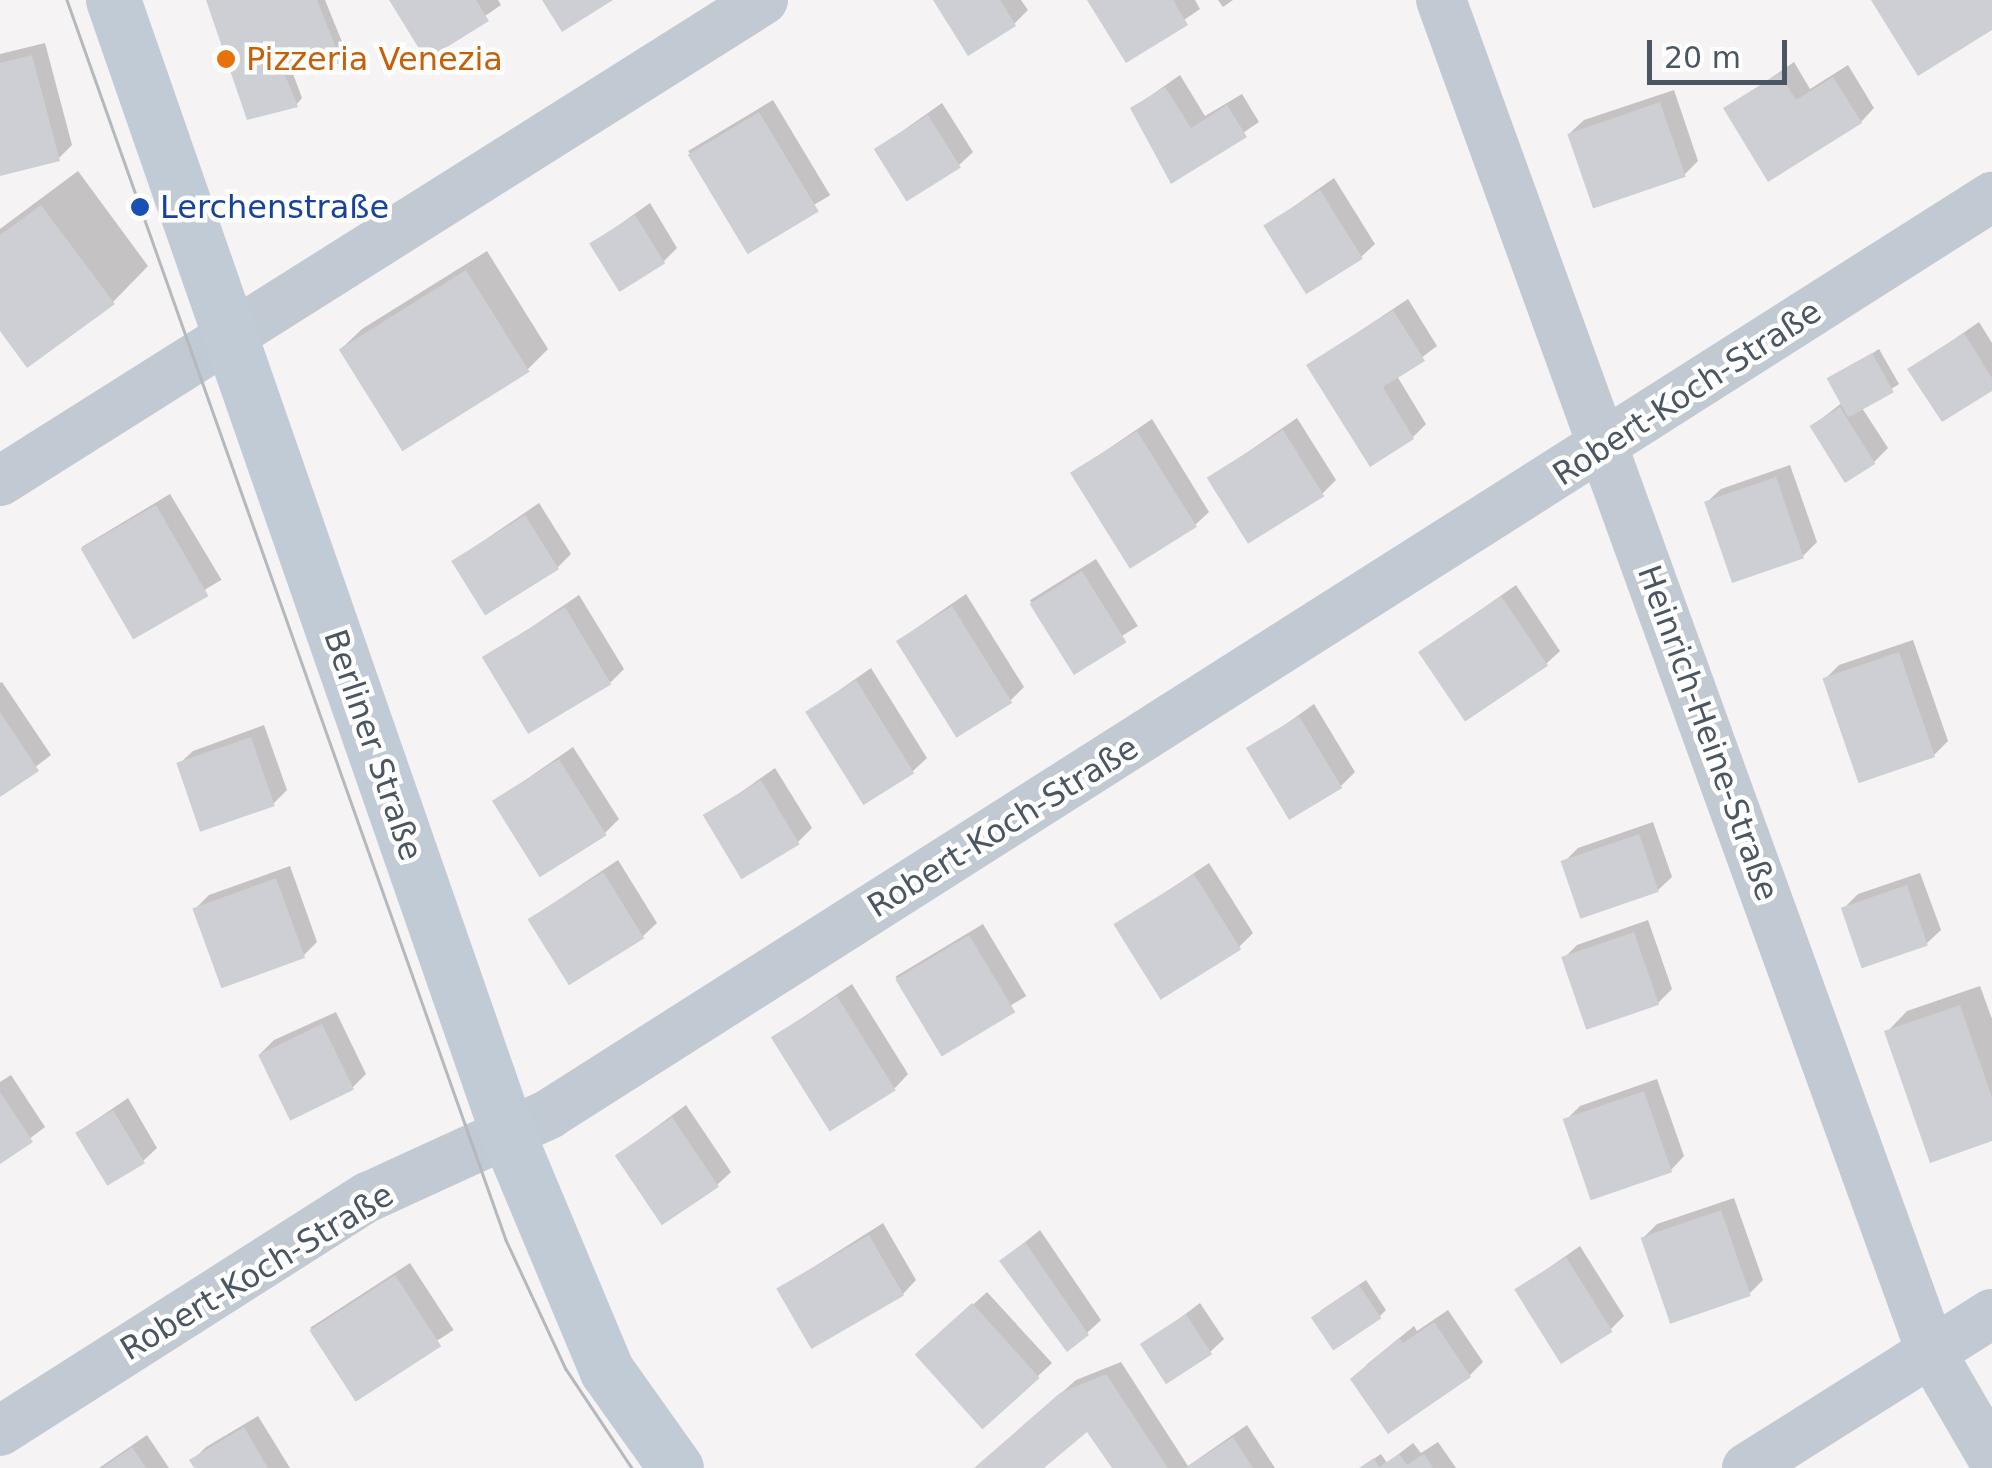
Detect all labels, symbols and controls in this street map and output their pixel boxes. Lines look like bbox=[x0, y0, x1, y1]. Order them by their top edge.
scale bar bbox=[1652, 20, 1792, 82]
place label: Pizzeria Venezia bbox=[246, 40, 503, 78]
text: 20 m bbox=[1664, 40, 1741, 75]
marker: Pizzeria Venezia bbox=[215, 48, 237, 70]
place label: Lerchenstraße bbox=[160, 188, 389, 226]
marker: Lerchenstraße bbox=[129, 196, 151, 218]
street label: Robert-Koch-Straße bbox=[1546, 292, 1828, 494]
street label: Heinrich-Heine-Straße bbox=[1629, 560, 1787, 906]
street label: Berliner Straße bbox=[316, 625, 430, 865]
street label: Robert-Koch-Straße bbox=[861, 728, 1145, 926]
street label: Robert-Koch-Straße bbox=[114, 1175, 400, 1369]

